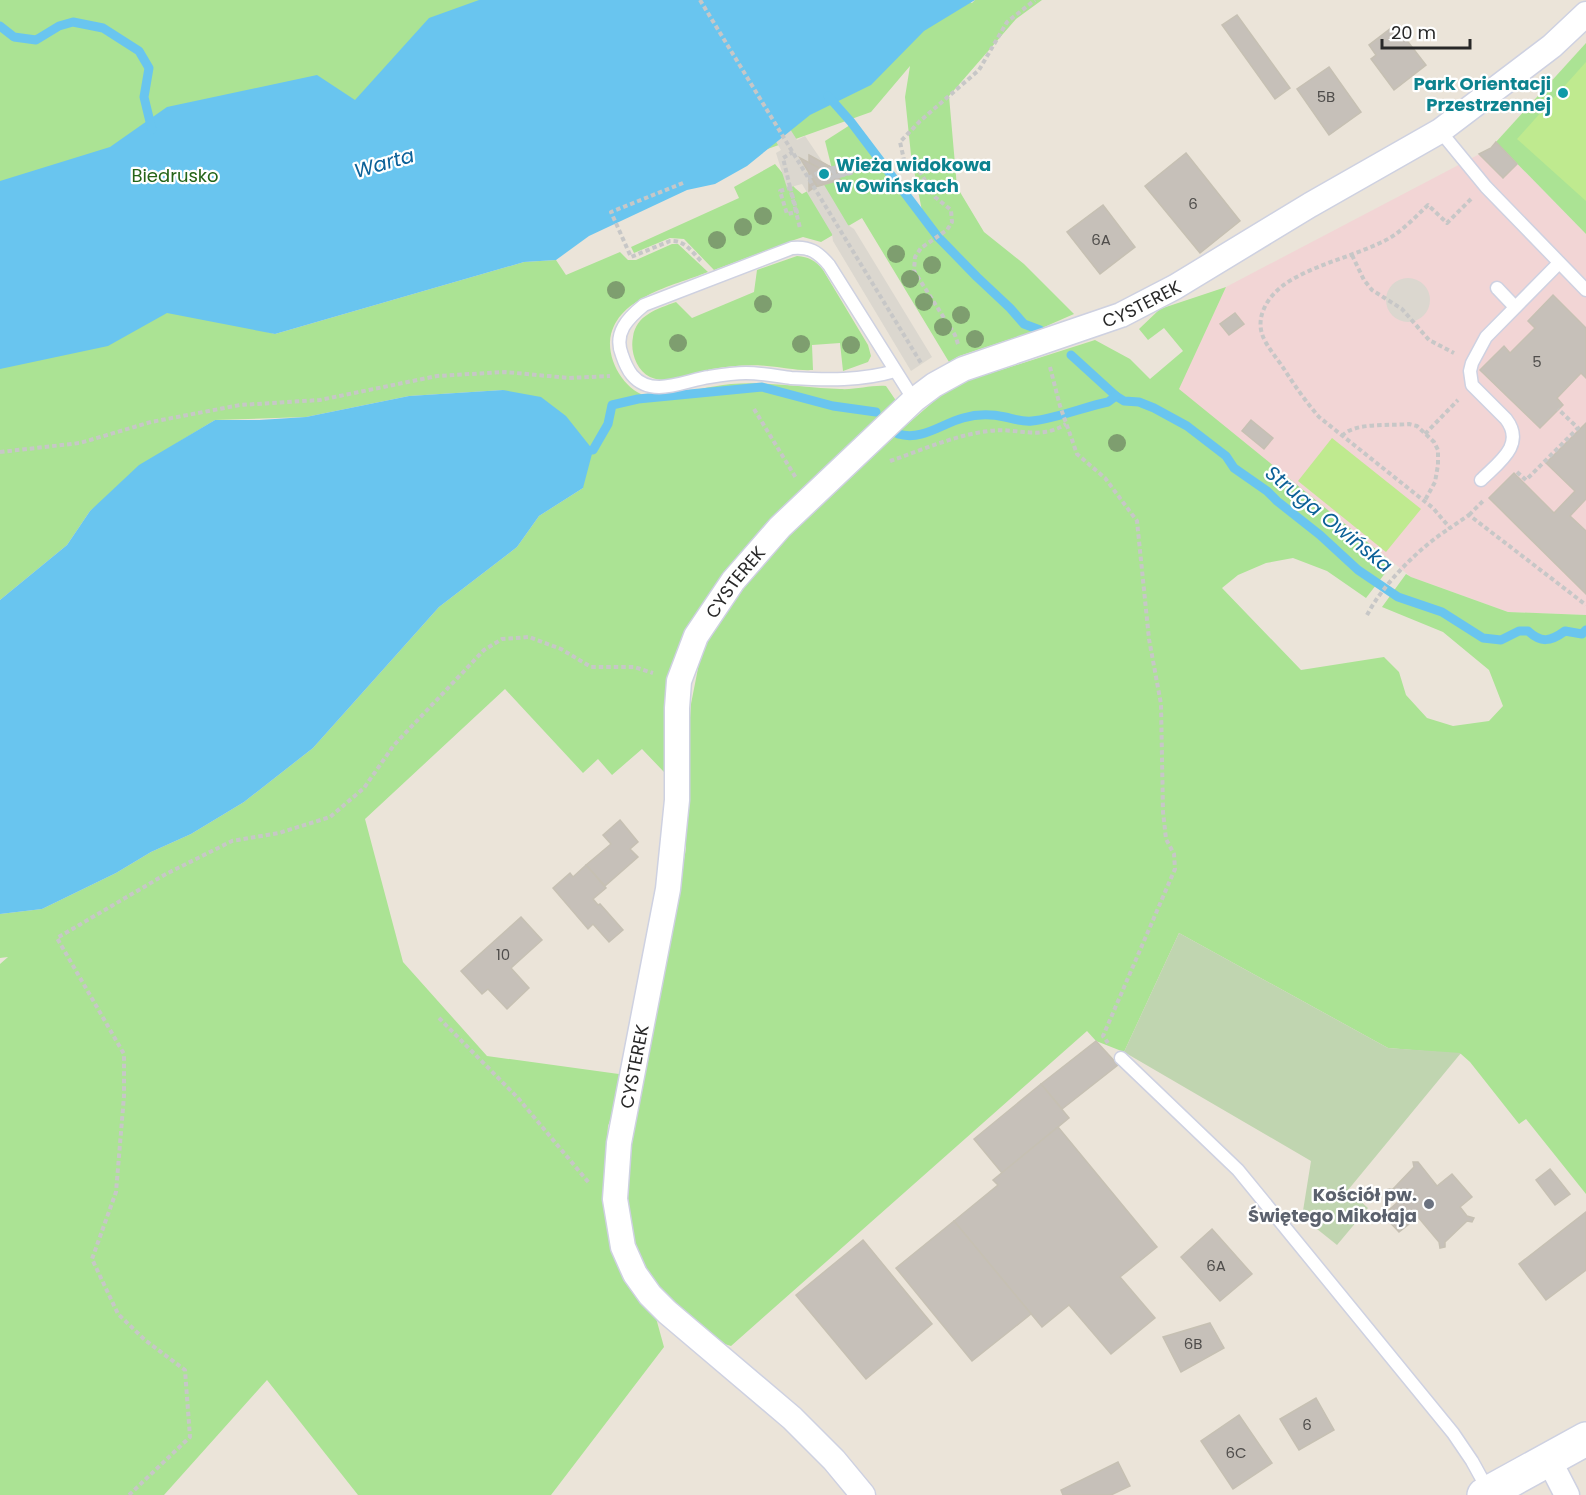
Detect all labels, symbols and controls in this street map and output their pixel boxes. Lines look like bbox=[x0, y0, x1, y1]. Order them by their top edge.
scale bar bbox=[1382, 12, 1470, 50]
text: 20 m bbox=[1391, 20, 1436, 45]
place label: Park Orientacji Przestrzennej bbox=[1413, 71, 1551, 117]
house number: 5B bbox=[1317, 86, 1335, 107]
marker: Park Orientacji Przestrzennej bbox=[1556, 86, 1570, 100]
water label: Warta bbox=[351, 141, 417, 185]
place label: Wieża widokowa w Owińskach bbox=[836, 152, 991, 198]
park label: Biedrusko bbox=[131, 163, 219, 188]
marker: Wieża widokowa w Owińskach bbox=[817, 167, 831, 181]
house number: 6 bbox=[1188, 193, 1198, 214]
house number: 6A bbox=[1091, 229, 1111, 250]
street label: CYSTEREK bbox=[1099, 274, 1185, 333]
house number: 5 bbox=[1532, 351, 1542, 372]
water label: Struga Owińska bbox=[1259, 459, 1399, 579]
street label: CYSTEREK bbox=[699, 540, 771, 623]
house number: 10 bbox=[496, 944, 510, 965]
street label: CYSTEREK bbox=[613, 1022, 654, 1110]
place label: Kościół pw. Świętego Mikołaja bbox=[1248, 1182, 1417, 1228]
marker: Kościół pw. Świętego Mikołaja bbox=[1422, 1197, 1436, 1211]
house number: 6A bbox=[1206, 1255, 1226, 1276]
house number: 6B bbox=[1184, 1333, 1202, 1354]
house number: 6 bbox=[1302, 1414, 1312, 1435]
house number: 6C bbox=[1225, 1442, 1247, 1463]

